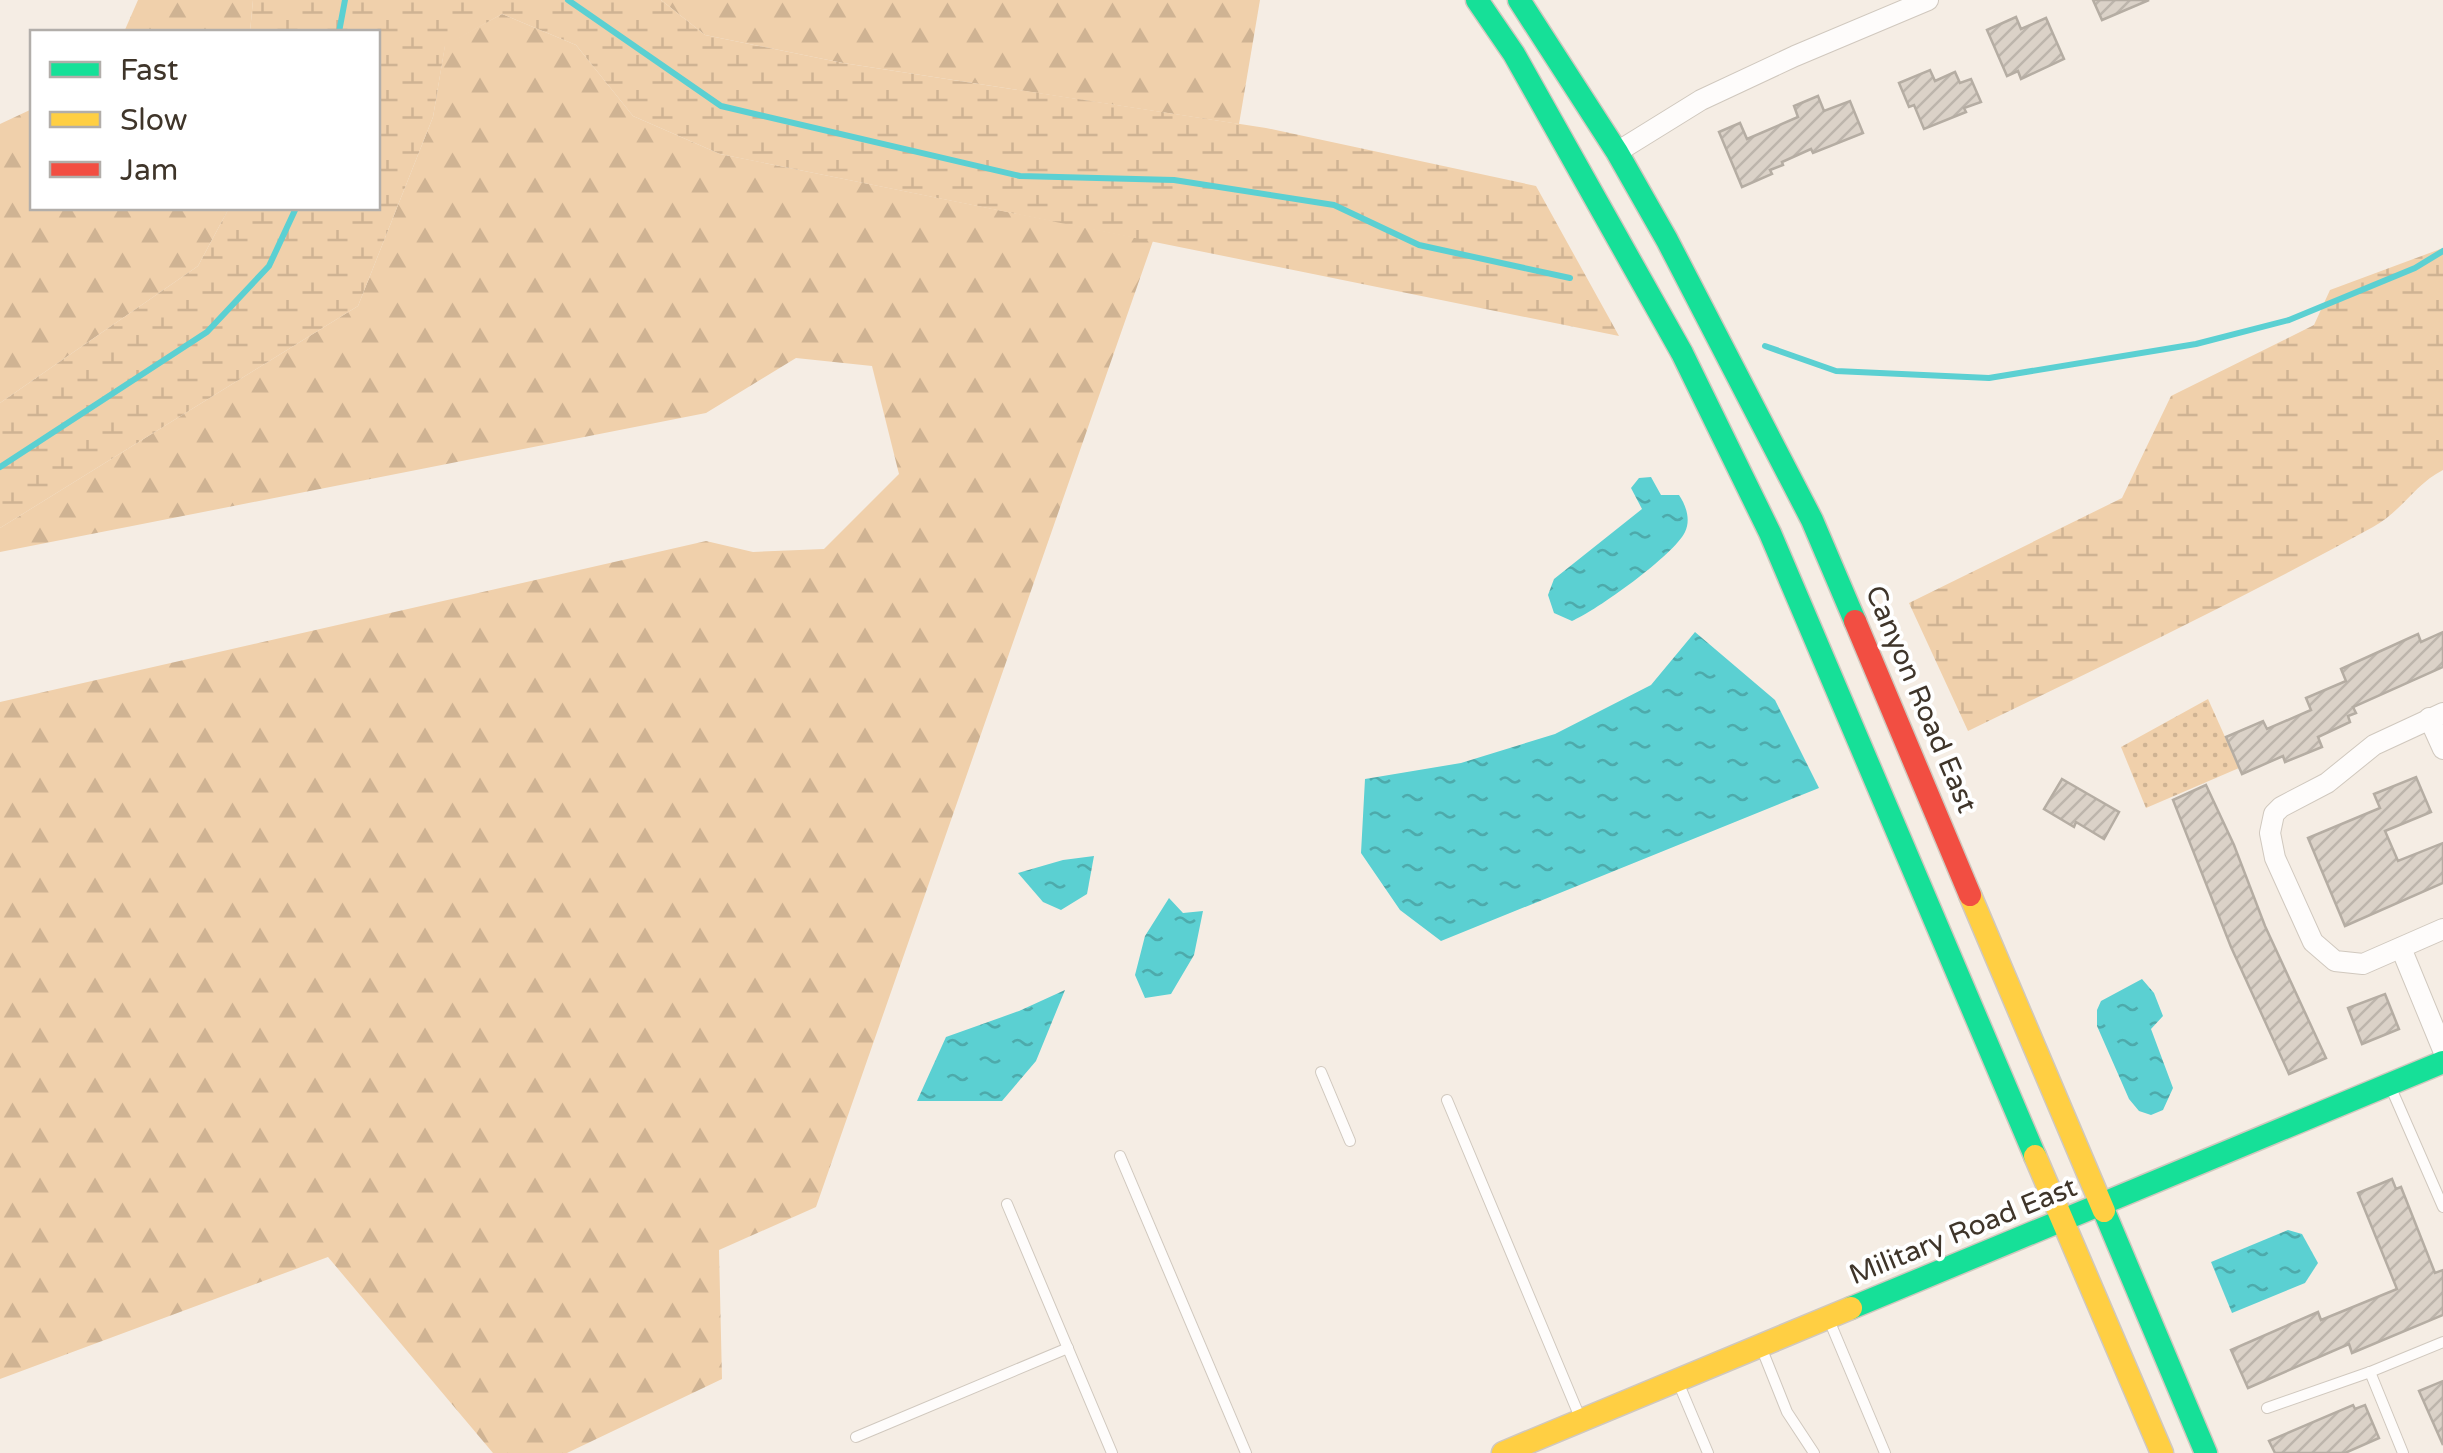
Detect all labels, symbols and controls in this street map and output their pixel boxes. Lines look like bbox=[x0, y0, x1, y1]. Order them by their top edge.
legend bbox=[30, 30, 380, 210]
text: Fast bbox=[120, 52, 179, 89]
text: Slow bbox=[120, 102, 188, 139]
text: Jam bbox=[120, 152, 178, 189]
street label: Canyon Road East bbox=[1858, 580, 1984, 818]
street label: Military Road East bbox=[1844, 1170, 2082, 1292]

